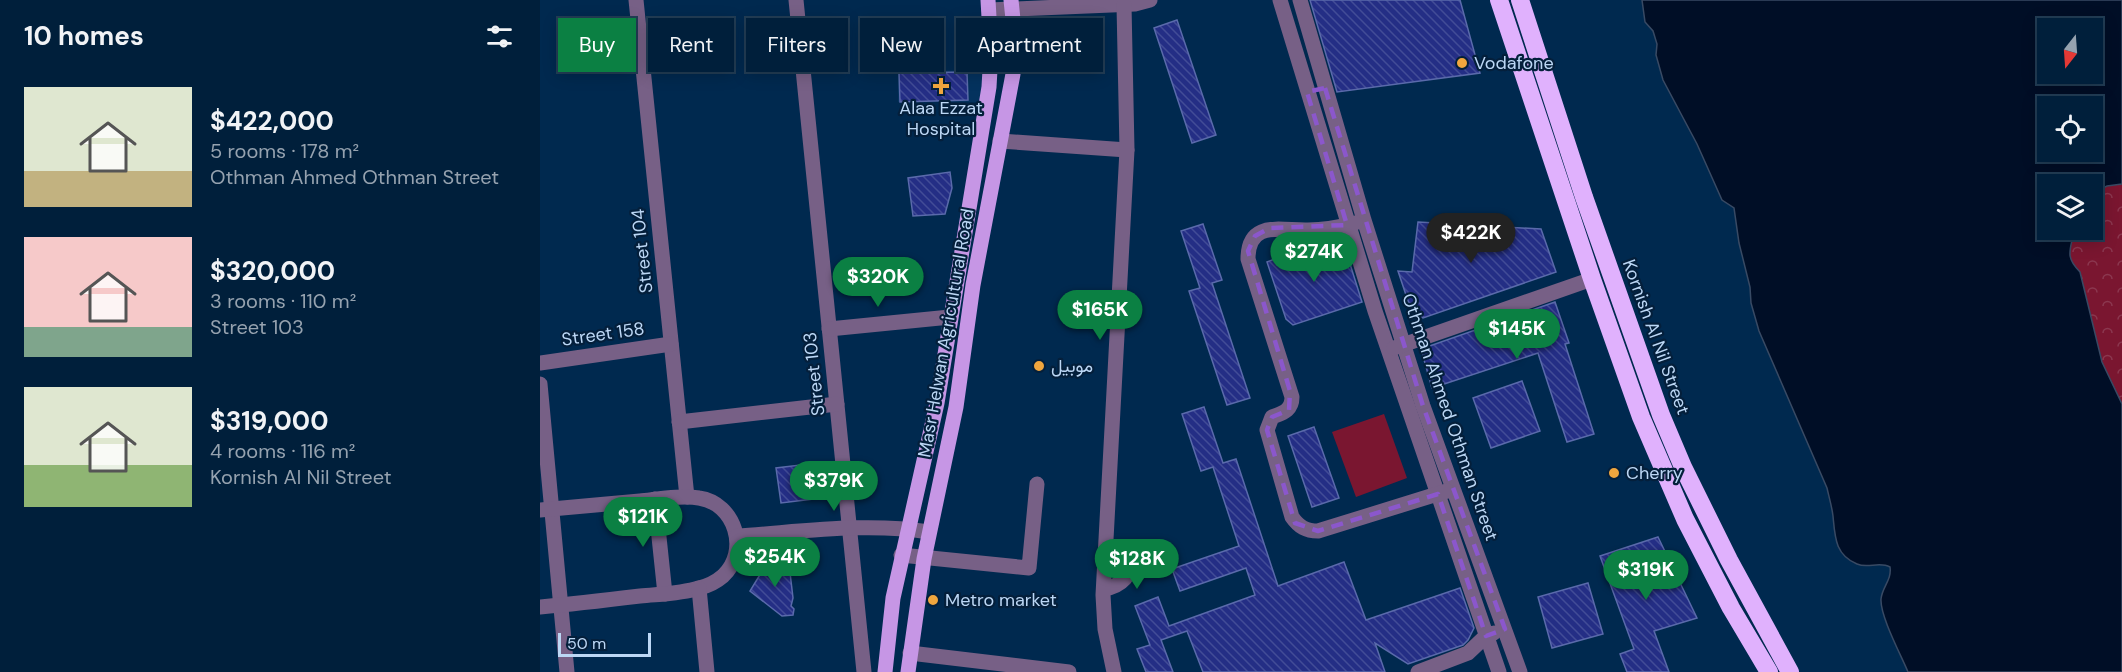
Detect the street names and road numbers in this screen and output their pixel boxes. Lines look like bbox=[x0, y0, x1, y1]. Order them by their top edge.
street label: Masr Helwan Agricultural Road bbox=[912, 207, 980, 459]
street label: Street 104 bbox=[626, 208, 658, 294]
street label: Kornish Al Nil Street bbox=[1617, 256, 1695, 418]
street label: Othman Ahmed Othman Street bbox=[1396, 290, 1504, 544]
street label: Street 158 bbox=[560, 316, 646, 352]
street label: Street 103 bbox=[798, 331, 830, 417]

